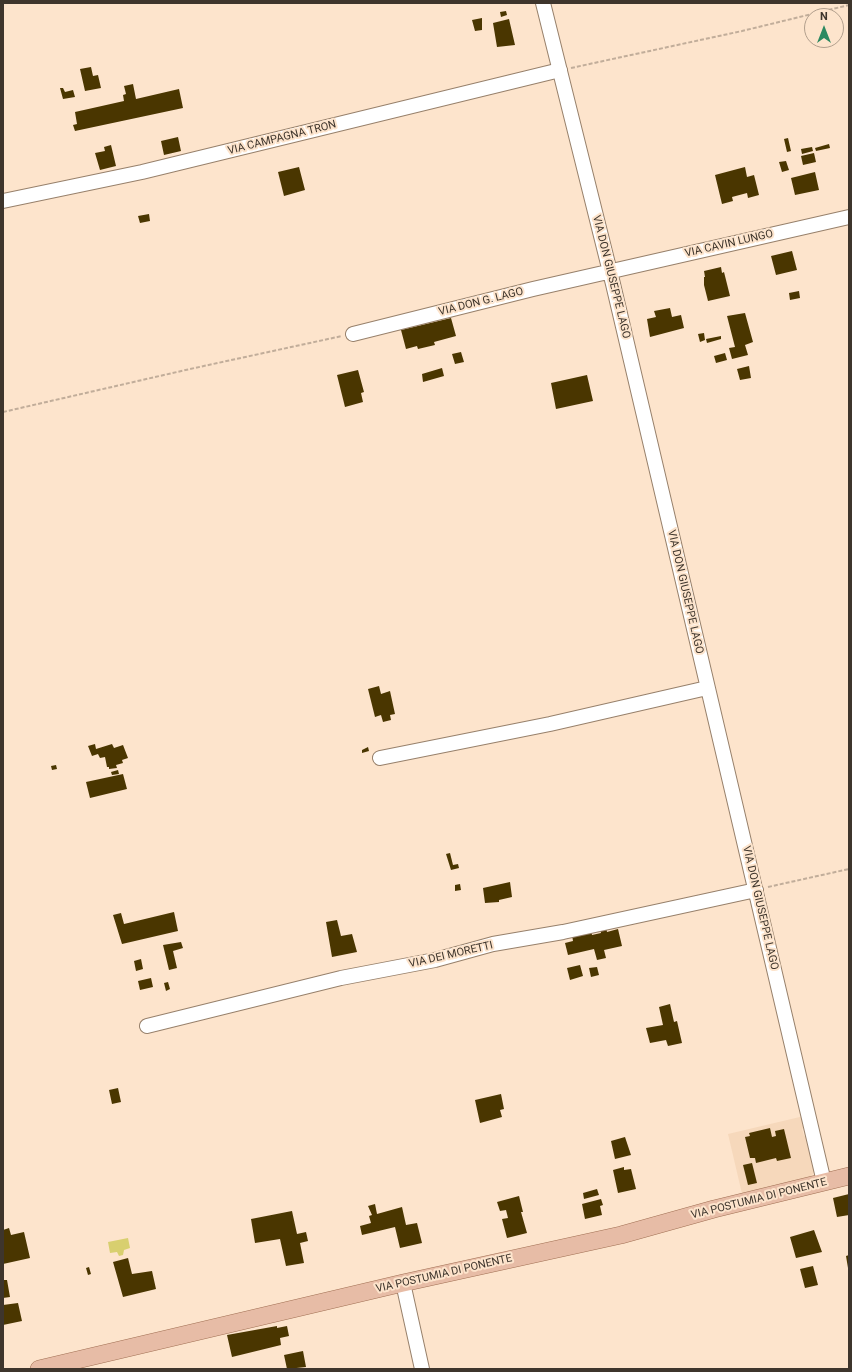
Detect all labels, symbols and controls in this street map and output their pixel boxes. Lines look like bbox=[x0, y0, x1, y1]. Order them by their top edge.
north arrow bbox=[804, 8, 844, 48]
text: N bbox=[820, 10, 828, 23]
street label: VIA CAMPAGNA TRON bbox=[226, 118, 338, 158]
street label: VIA DON GIUSEPPE LAGO bbox=[589, 214, 633, 340]
street label: VIA CAVIN LUNGO bbox=[684, 227, 774, 261]
street label: VIA DON G. LAGO bbox=[437, 285, 525, 319]
street label: VIA DON GIUSEPPE LAGO bbox=[664, 529, 706, 655]
street label: VIA DON GIUSEPPE LAGO bbox=[739, 845, 781, 971]
street label: VIA DEI MORETTI bbox=[408, 939, 494, 971]
street label: VIA POSTUMIA DI PONENTE bbox=[690, 1176, 828, 1222]
street label: VIA POSTUMIA DI PONENTE bbox=[375, 1252, 513, 1296]

